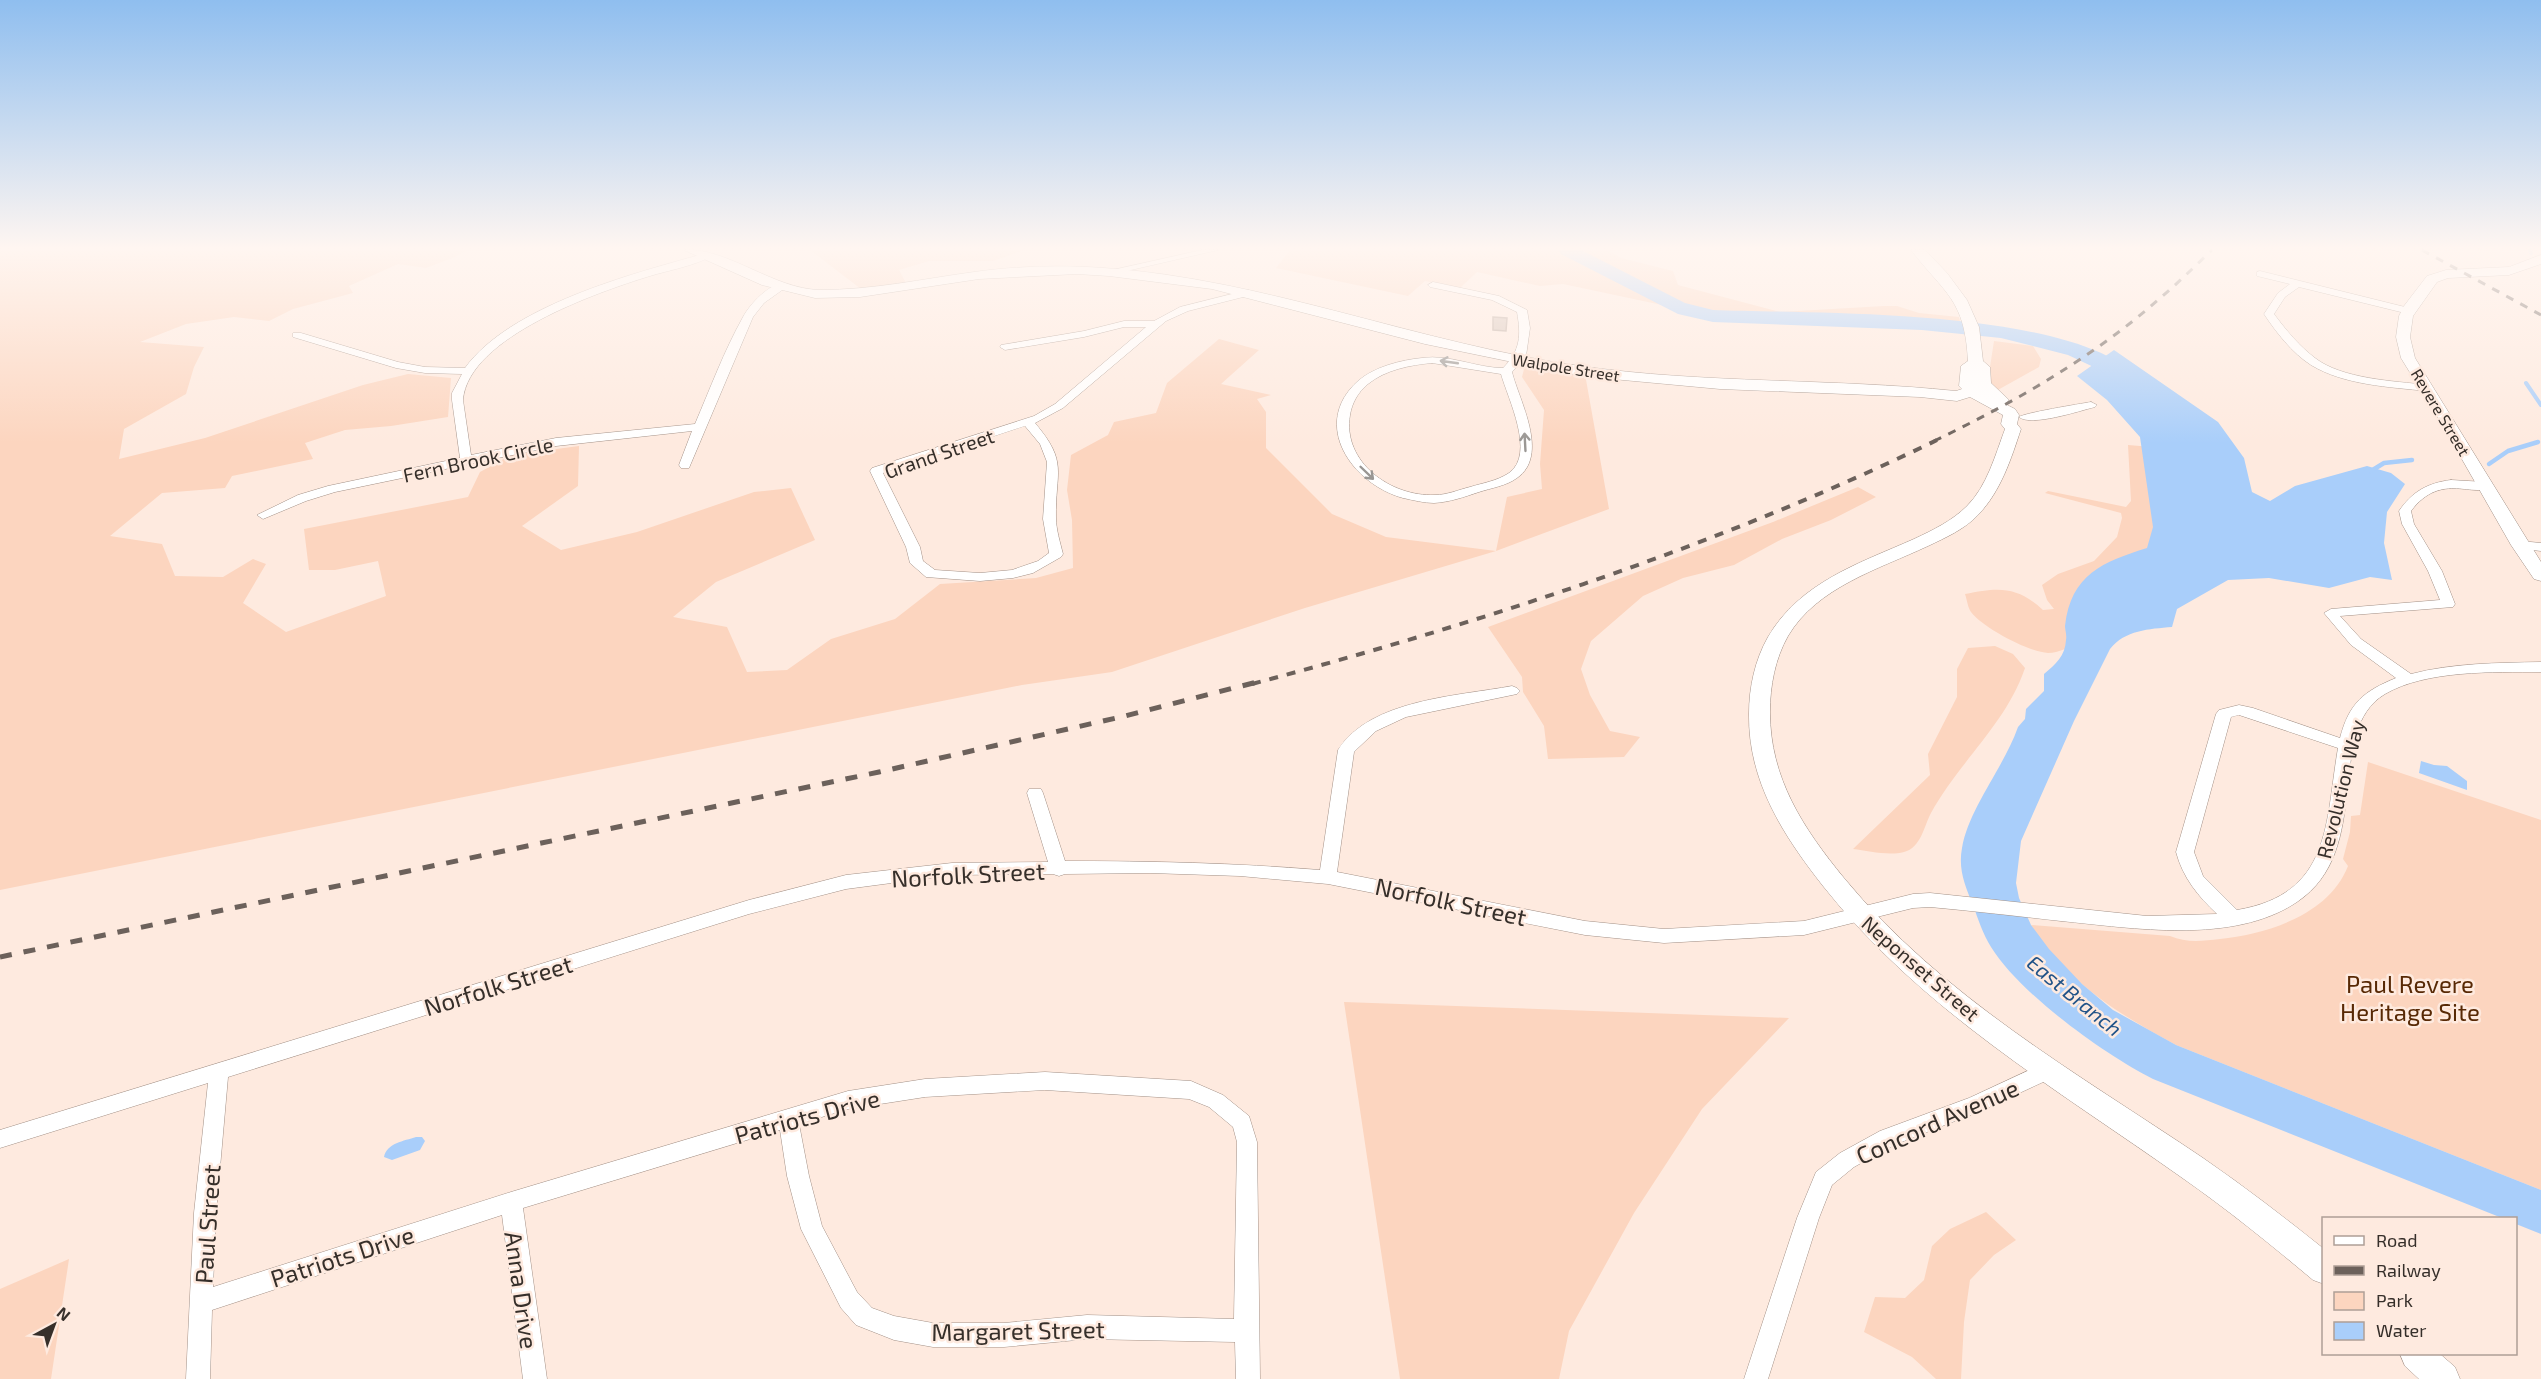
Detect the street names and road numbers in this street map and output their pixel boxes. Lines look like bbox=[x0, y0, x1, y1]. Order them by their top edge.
street label: Walpole Street bbox=[1511, 349, 1621, 385]
street label: Revere Street bbox=[2408, 365, 2474, 459]
street label: Grand Street bbox=[881, 423, 997, 483]
street label: Fern Brook Circle bbox=[401, 431, 555, 487]
street label: Revolution Way bbox=[2311, 717, 2369, 861]
street label: Norfolk Street bbox=[890, 855, 1046, 893]
street label: Norfolk Street bbox=[1373, 871, 1529, 931]
street label: Neponset Street bbox=[1857, 910, 1985, 1026]
street label: Norfolk Street bbox=[420, 949, 576, 1021]
street label: Concord Avenue bbox=[1851, 1072, 2023, 1170]
street label: Patriots Drive bbox=[731, 1083, 883, 1149]
street label: Paul Street bbox=[188, 1163, 226, 1285]
street label: Patriots Drive bbox=[267, 1219, 417, 1293]
street label: Anna Drive bbox=[499, 1229, 545, 1351]
street label: Margaret Street bbox=[931, 1314, 1105, 1346]

